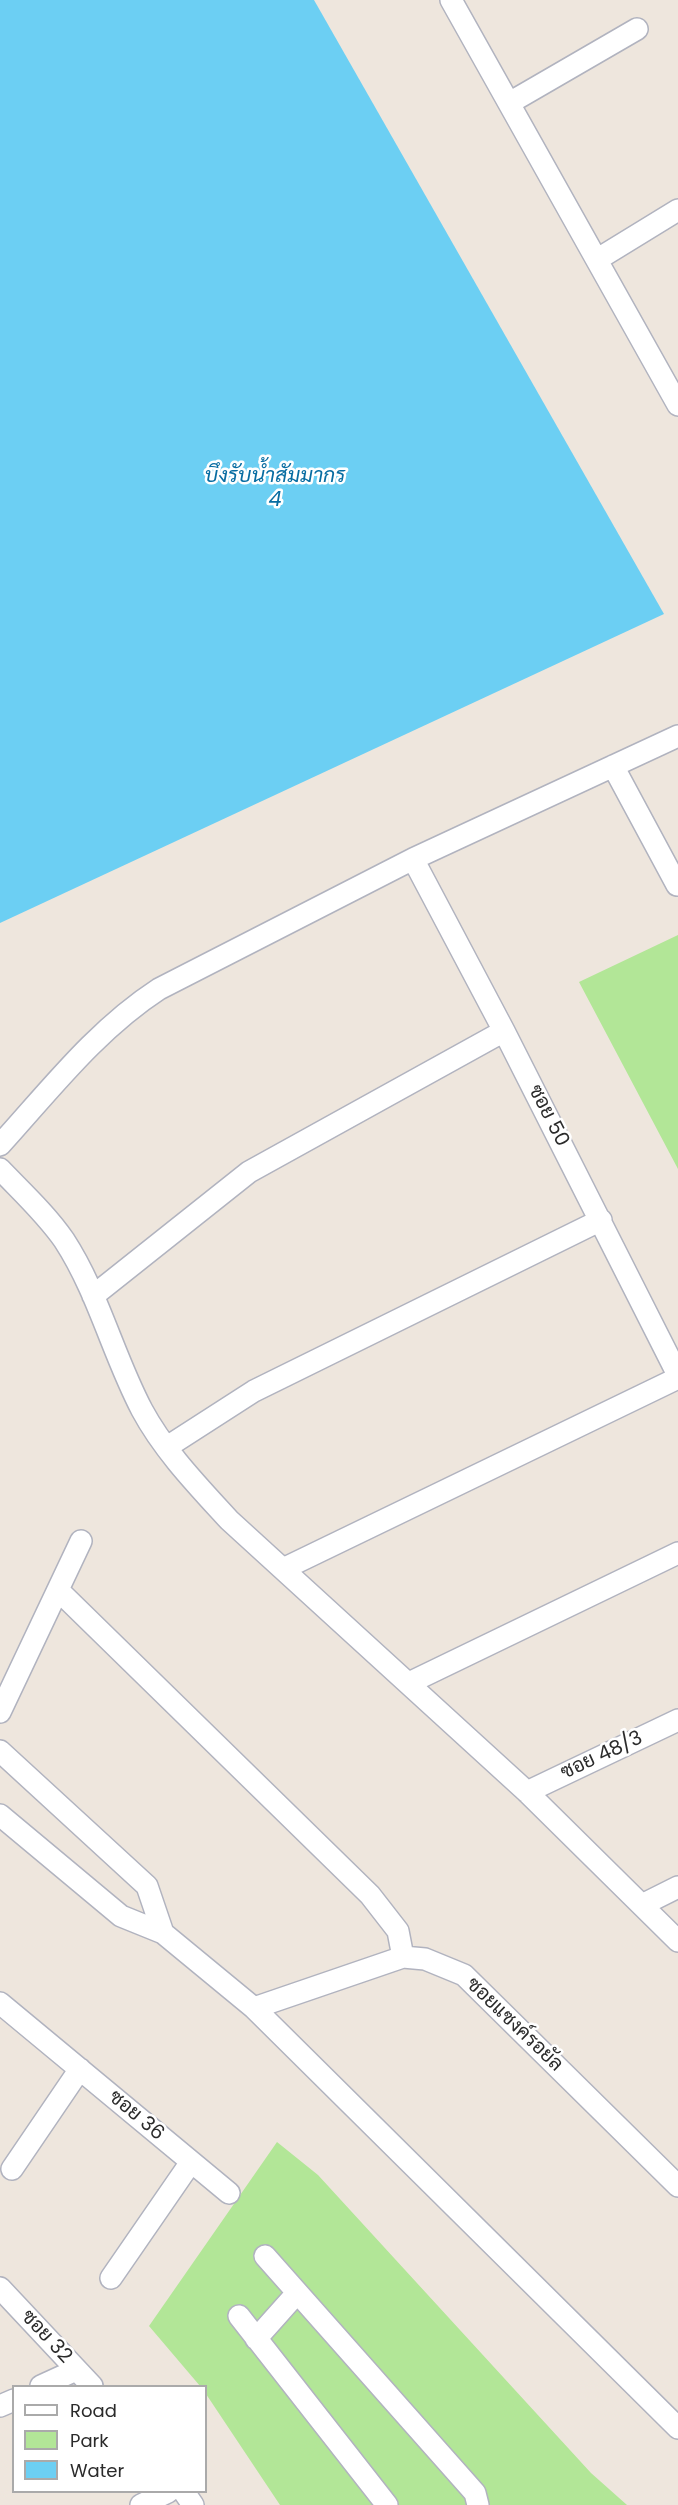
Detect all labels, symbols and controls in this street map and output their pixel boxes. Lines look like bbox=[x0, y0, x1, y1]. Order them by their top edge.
water label: บึงรับน้ำสัมมากร 4 bbox=[205, 464, 345, 514]
street label: ซอย 50 bbox=[522, 1081, 574, 1151]
street label: ซอย 48/3 bbox=[557, 1727, 647, 1785]
street label: ซอยแซงค์รอยัล bbox=[461, 1973, 567, 2077]
street label: ซอย 36 bbox=[103, 2086, 169, 2146]
street label: ซอย 32 bbox=[15, 2305, 77, 2369]
legend bbox=[12, 2385, 207, 2493]
text: Road bbox=[70, 2398, 117, 2423]
text: Park bbox=[70, 2428, 109, 2453]
text: Water bbox=[70, 2458, 124, 2483]

